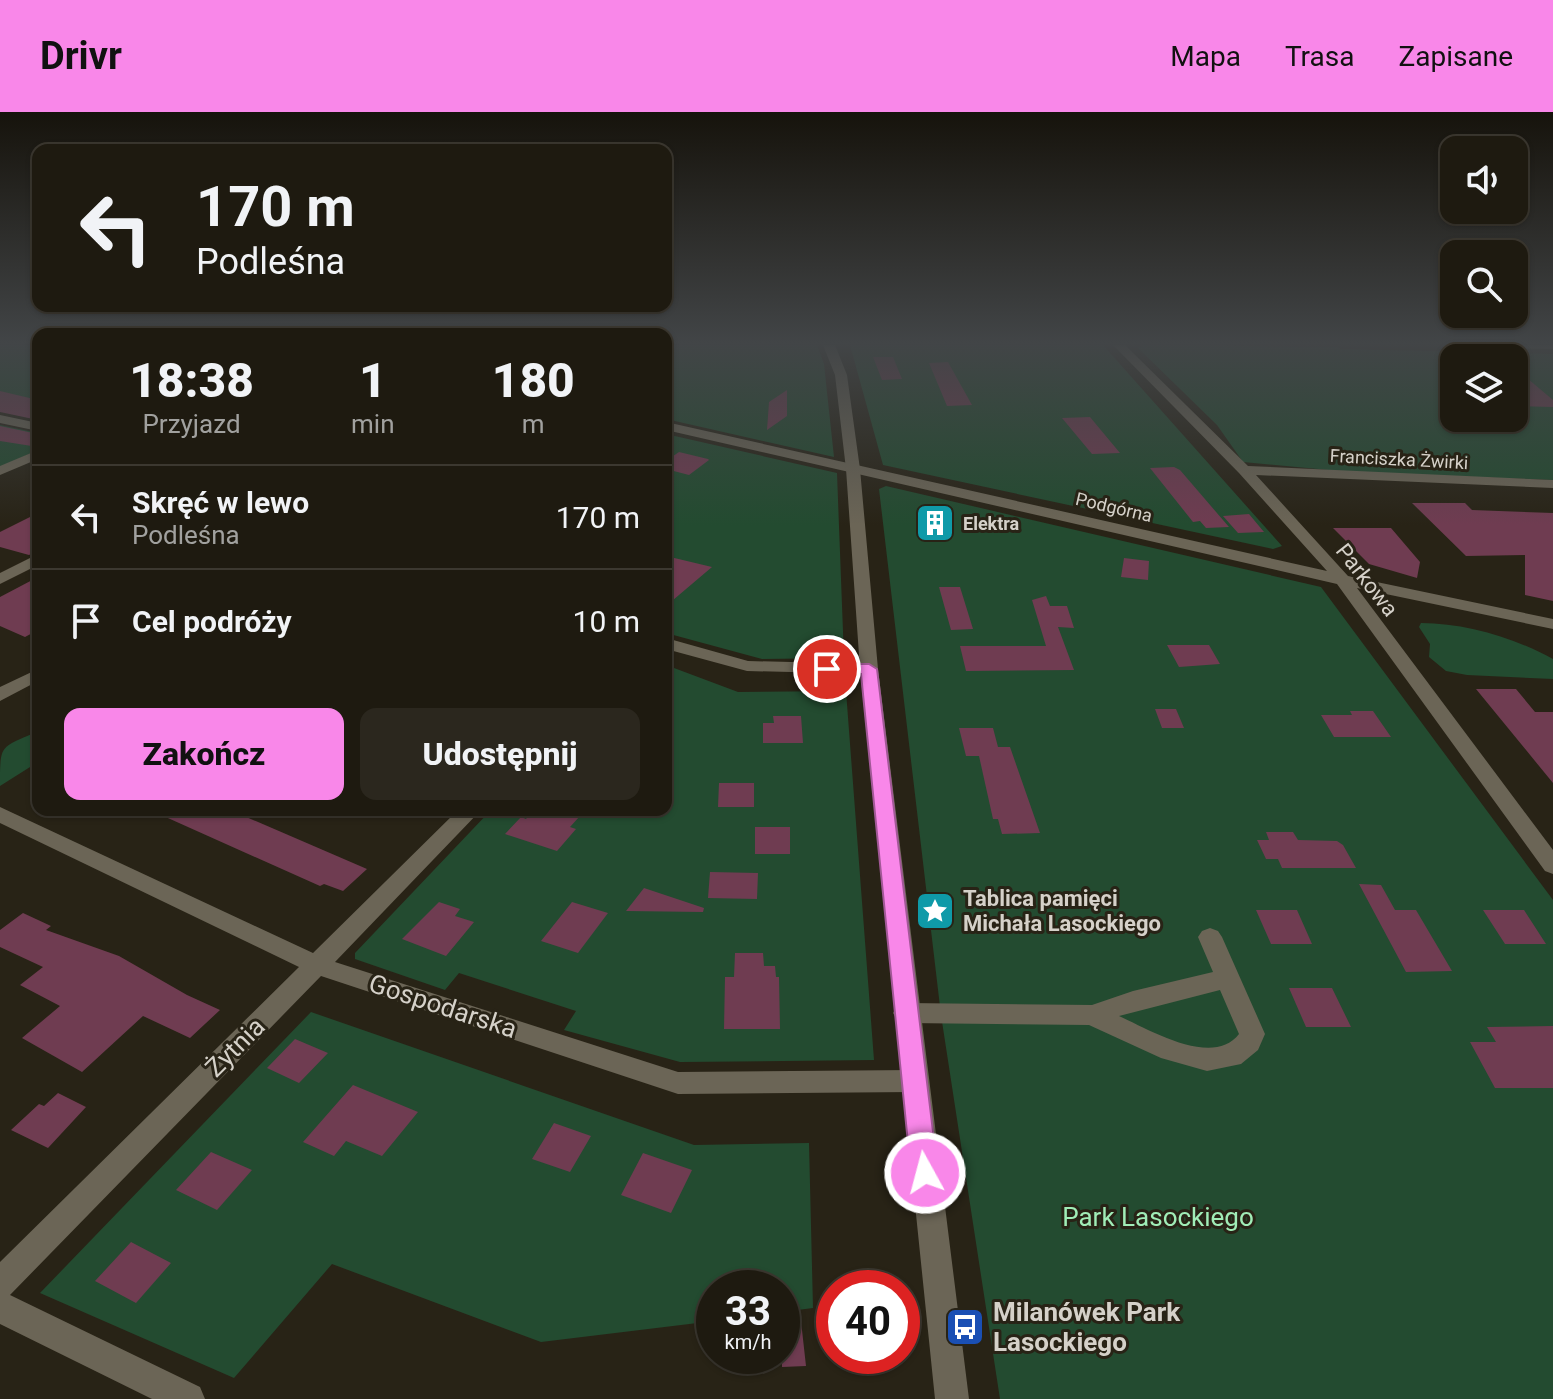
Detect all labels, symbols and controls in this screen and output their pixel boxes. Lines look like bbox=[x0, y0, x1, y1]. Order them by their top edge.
text: Drivr bbox=[40, 34, 122, 78]
text: Mapa bbox=[1170, 40, 1241, 73]
text: Trasa bbox=[1285, 40, 1354, 73]
text: Zapisane bbox=[1398, 40, 1513, 73]
map controls bbox=[1440, 136, 1528, 432]
button: sound bbox=[1440, 136, 1528, 224]
text: 170 m bbox=[196, 174, 355, 240]
icon: left bbox=[64, 176, 168, 280]
button: search bbox=[1440, 240, 1528, 328]
text: Podleśna bbox=[196, 241, 345, 283]
button: layers bbox=[1440, 344, 1528, 432]
text: 18:38 bbox=[129, 352, 254, 409]
text: 1 bbox=[359, 352, 387, 409]
text: 180 bbox=[492, 352, 575, 409]
text: Przyjazd bbox=[142, 409, 241, 439]
text: min bbox=[351, 409, 395, 439]
text: m bbox=[522, 409, 545, 439]
street label: Franciszka Żwirki bbox=[1329, 445, 1469, 473]
text: Skręć w lewo bbox=[132, 485, 309, 520]
street label: Podgórna bbox=[1074, 488, 1154, 526]
icon: left bbox=[64, 495, 108, 539]
text: 170 m bbox=[556, 500, 640, 535]
building icon: Elektra bbox=[914, 502, 956, 544]
place label: Elektra bbox=[963, 513, 1020, 534]
text: Podleśna bbox=[132, 520, 240, 550]
street label: Parkowa bbox=[1331, 539, 1403, 621]
icon: arrive bbox=[64, 599, 108, 643]
text: Cel podróży bbox=[132, 604, 292, 639]
text: 10 m bbox=[573, 604, 640, 639]
pin bbox=[793, 635, 861, 703]
icon: arrive bbox=[805, 647, 849, 691]
button: Zakończ bbox=[64, 708, 344, 800]
button: Udostępnij bbox=[360, 708, 640, 800]
place label: Tablica pamięci Michała Lasockiego bbox=[963, 886, 1161, 936]
place icon: Tablica pamięci Michała Lasockiego bbox=[914, 890, 956, 932]
street label: Gospodarska bbox=[365, 968, 521, 1044]
street label: Żytnia bbox=[199, 1011, 271, 1083]
position arrow bbox=[883, 1131, 967, 1215]
park label: Park Lasockiego bbox=[1062, 1202, 1254, 1232]
speed limit sign: 40 bbox=[816, 1270, 920, 1374]
text: 33 bbox=[725, 1288, 771, 1335]
place label: Milanówek Park Lasockiego bbox=[993, 1297, 1181, 1357]
bus stop icon: Milanówek Park Lasockiego bbox=[944, 1306, 986, 1348]
text: km/h bbox=[725, 1330, 771, 1354]

